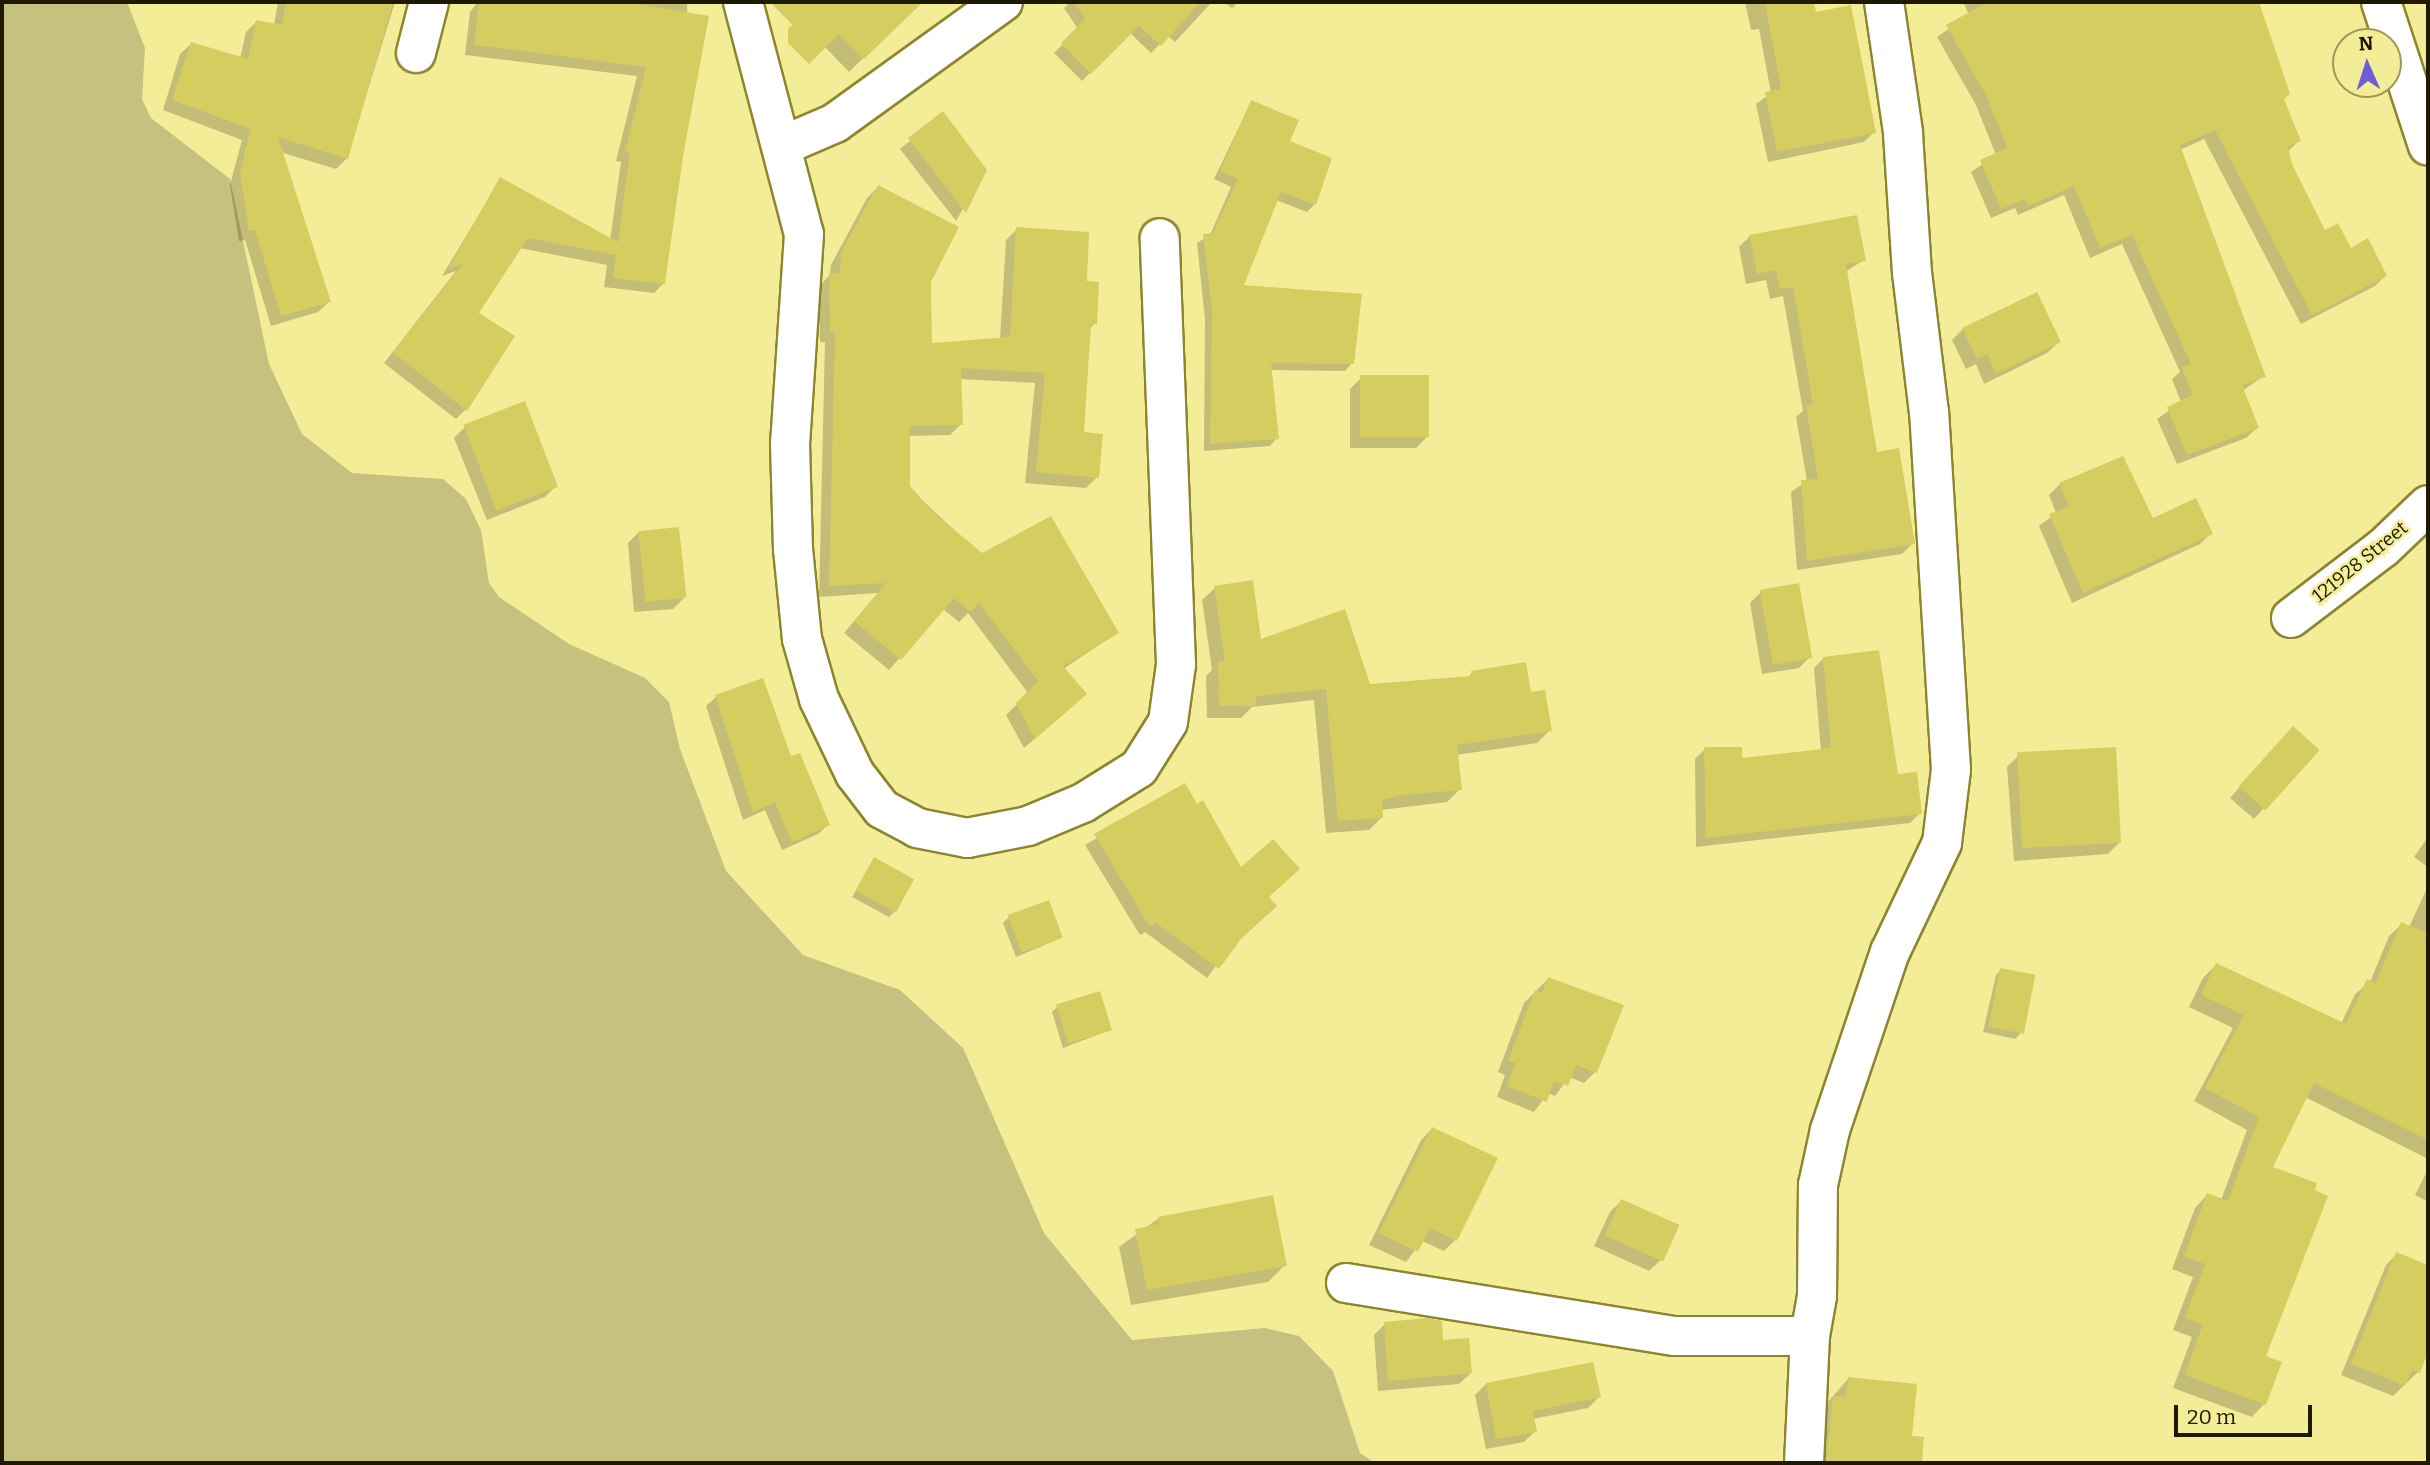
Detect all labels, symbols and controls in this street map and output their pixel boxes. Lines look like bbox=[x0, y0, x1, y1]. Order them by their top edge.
north arrow bbox=[2332, 28, 2402, 98]
text: N bbox=[2358, 32, 2374, 55]
street label: 121928 Street bbox=[2308, 517, 2412, 607]
scale bar bbox=[2178, 1392, 2316, 1436]
text: 20 m bbox=[2187, 1404, 2236, 1430]

